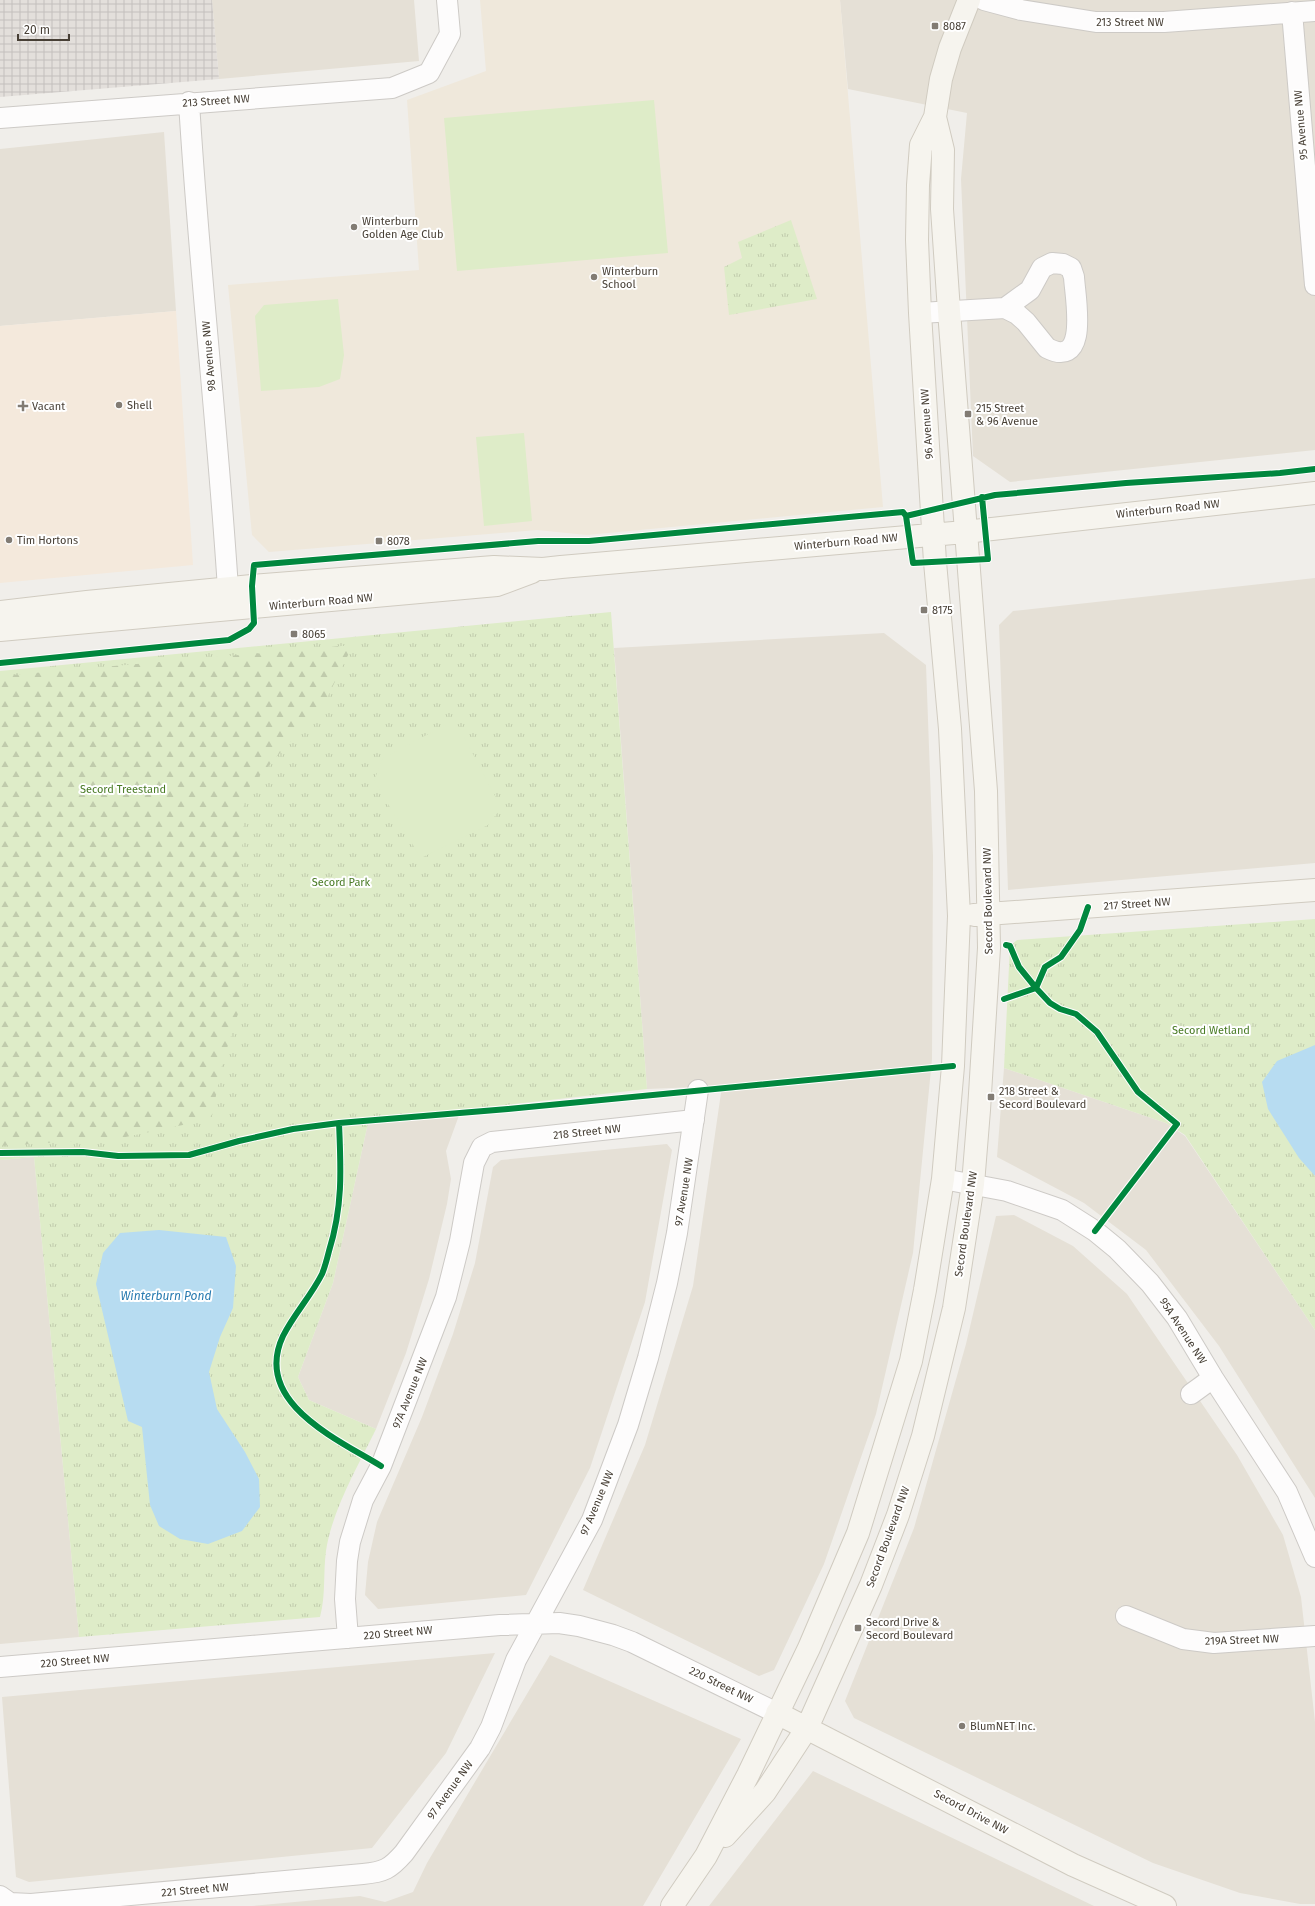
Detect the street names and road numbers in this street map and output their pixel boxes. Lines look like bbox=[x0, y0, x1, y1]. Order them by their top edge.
street label: 213 Street NW bbox=[1096, 16, 1164, 29]
street label: 95 Avenue NW bbox=[1291, 89, 1311, 161]
street label: 213 Street NW bbox=[182, 92, 250, 110]
street label: 98 Avenue NW bbox=[199, 320, 219, 392]
street label: 96 Avenue NW bbox=[918, 388, 936, 460]
street label: Winterburn Road NW bbox=[1116, 497, 1220, 521]
street label: Winterburn Road NW bbox=[794, 531, 898, 553]
street label: Winterburn Road NW bbox=[269, 591, 373, 613]
street label: Secord Boulevard NW bbox=[981, 848, 995, 954]
street label: 217 Street NW bbox=[1103, 895, 1171, 913]
street label: 218 Street NW bbox=[552, 1122, 622, 1142]
street label: 97 Avenue NW bbox=[672, 1157, 696, 1227]
street label: Secord Boulevard NW bbox=[952, 1170, 980, 1278]
street label: 95A Avenue NW bbox=[1157, 1295, 1209, 1367]
street label: 97A Avenue NW bbox=[390, 1356, 430, 1430]
street label: 97 Avenue NW bbox=[577, 1469, 617, 1537]
street label: Secord Boulevard NW bbox=[864, 1485, 912, 1589]
street label: 220 Street NW bbox=[363, 1624, 433, 1642]
street label: 219A Street NW bbox=[1205, 1632, 1279, 1648]
street label: 220 Street NW bbox=[40, 1652, 110, 1670]
street label: 220 Street NW bbox=[687, 1664, 755, 1706]
street label: 97 Avenue NW bbox=[424, 1758, 476, 1822]
street label: Secord Drive NW bbox=[932, 1787, 1010, 1837]
street label: 221 Street NW bbox=[161, 1881, 229, 1899]

